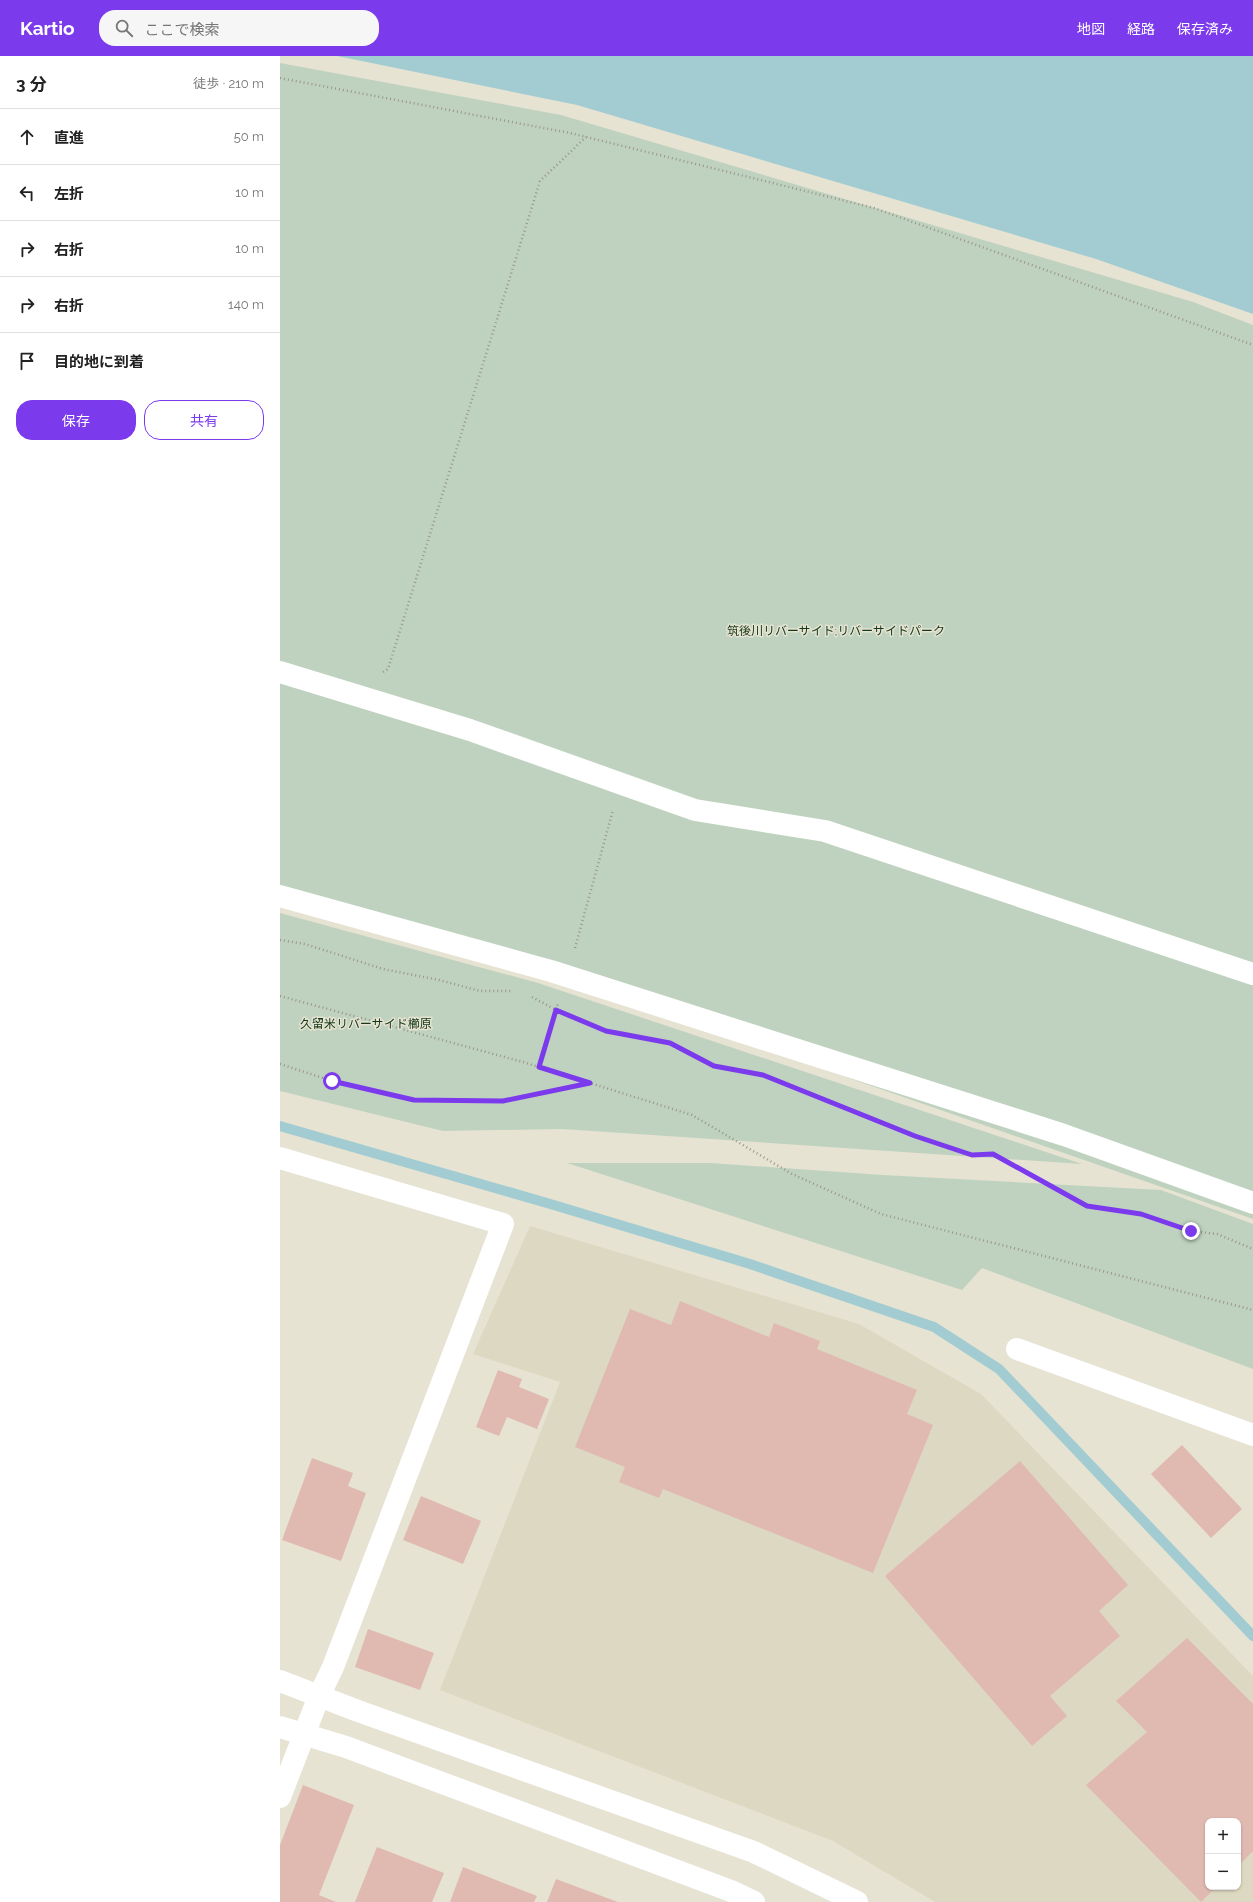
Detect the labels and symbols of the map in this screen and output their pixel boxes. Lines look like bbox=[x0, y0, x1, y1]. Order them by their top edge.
park label: 筑後川リバーサイド;リバーサイドパーク bbox=[727, 624, 945, 638]
park label: 久留米リバーサイド櫛原 bbox=[300, 1017, 432, 1031]
route start bbox=[323, 1072, 341, 1090]
route end bbox=[1182, 1222, 1200, 1240]

